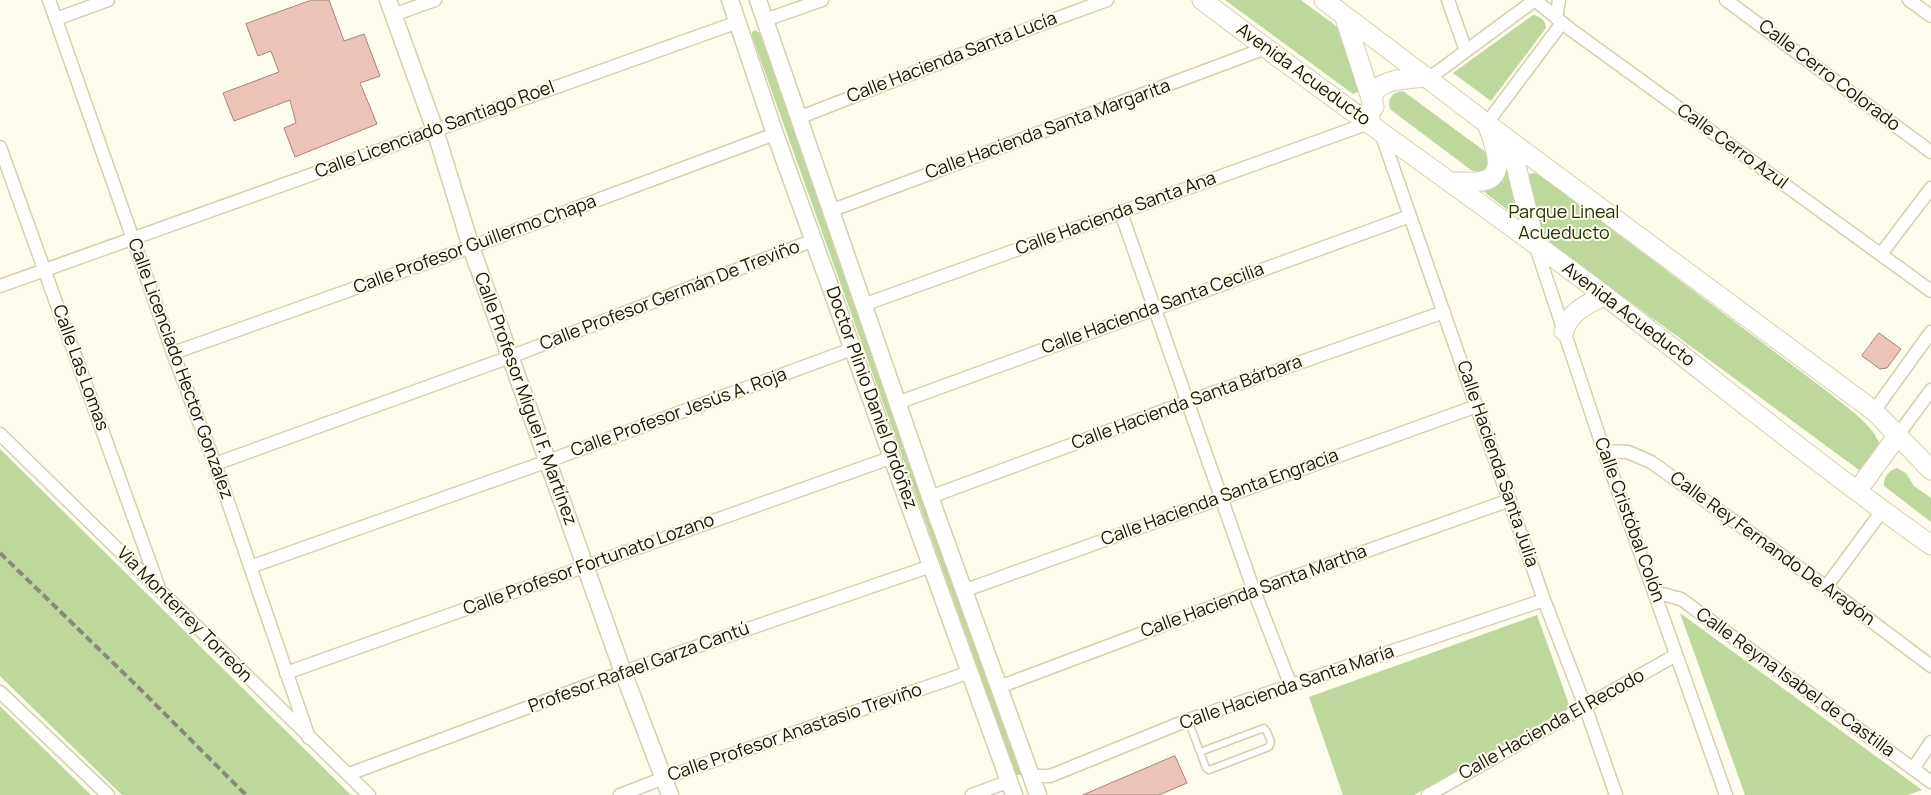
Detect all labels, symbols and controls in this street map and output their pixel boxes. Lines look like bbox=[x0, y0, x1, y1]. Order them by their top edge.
street label: Calle Hacienda Santa Lucía bbox=[844, 8, 1060, 108]
street label: Calle Cerro Colorado bbox=[1754, 16, 1904, 136]
street label: Avenida Acueducto bbox=[1232, 19, 1374, 131]
street label: Calle Hacienda Santa Margarita bbox=[923, 76, 1173, 184]
street label: Calle Licenciado Santiago Roel bbox=[312, 77, 558, 183]
street label: Calle Cerro Azul bbox=[1672, 100, 1792, 194]
street label: Calle Hacienda Santa Ana bbox=[1013, 168, 1219, 260]
street label: Calle Profesor Guillermo Chapa bbox=[351, 191, 599, 299]
park label: Parque Lineal Acueducto bbox=[1509, 202, 1619, 244]
street label: Calle Licenciado Hector Gonzalez bbox=[123, 236, 237, 502]
street label: Calle Profesor Germán De Treviño bbox=[537, 236, 803, 356]
street label: Avenida Acueducto bbox=[1558, 258, 1698, 372]
street label: Calle Hacienda Santa Cecilia bbox=[1039, 259, 1267, 359]
street label: Calle Profesor Miguel F. Martínez bbox=[469, 269, 581, 529]
street label: Doctor Plinio Daniel Ordóñez bbox=[821, 284, 921, 512]
street label: Calle Las Lomas bbox=[47, 302, 113, 434]
street label: Calle Hacienda Santa Bárbara bbox=[1069, 351, 1305, 455]
street label: Calle Hacienda Santa Julia bbox=[1451, 358, 1543, 570]
street label: Calle Profesor Jesús A. Roja bbox=[568, 364, 790, 462]
street label: Calle Cristóbal Colón bbox=[1589, 435, 1669, 605]
street label: Calle Hacienda Santa Engracia bbox=[1098, 445, 1342, 551]
street label: Calle Rey Fernando De Aragón bbox=[1665, 467, 1879, 631]
street label: Calle Profesor Fortunato Lozano bbox=[461, 509, 717, 621]
street label: Calle Hacienda Santa Martha bbox=[1138, 541, 1370, 643]
street label: Via Monterrey Torreón bbox=[112, 543, 256, 687]
street label: Calle Reyna Isabel de Castilla bbox=[1691, 604, 1899, 762]
street label: Profesor Rafael Garza Cantú bbox=[526, 618, 752, 718]
street label: Calle Hacienda Santa María bbox=[1177, 641, 1397, 735]
street label: Calle Hacienda El Recodo bbox=[1456, 665, 1648, 785]
street label: Calle Profesor Anastasio Treviño bbox=[665, 679, 925, 787]

